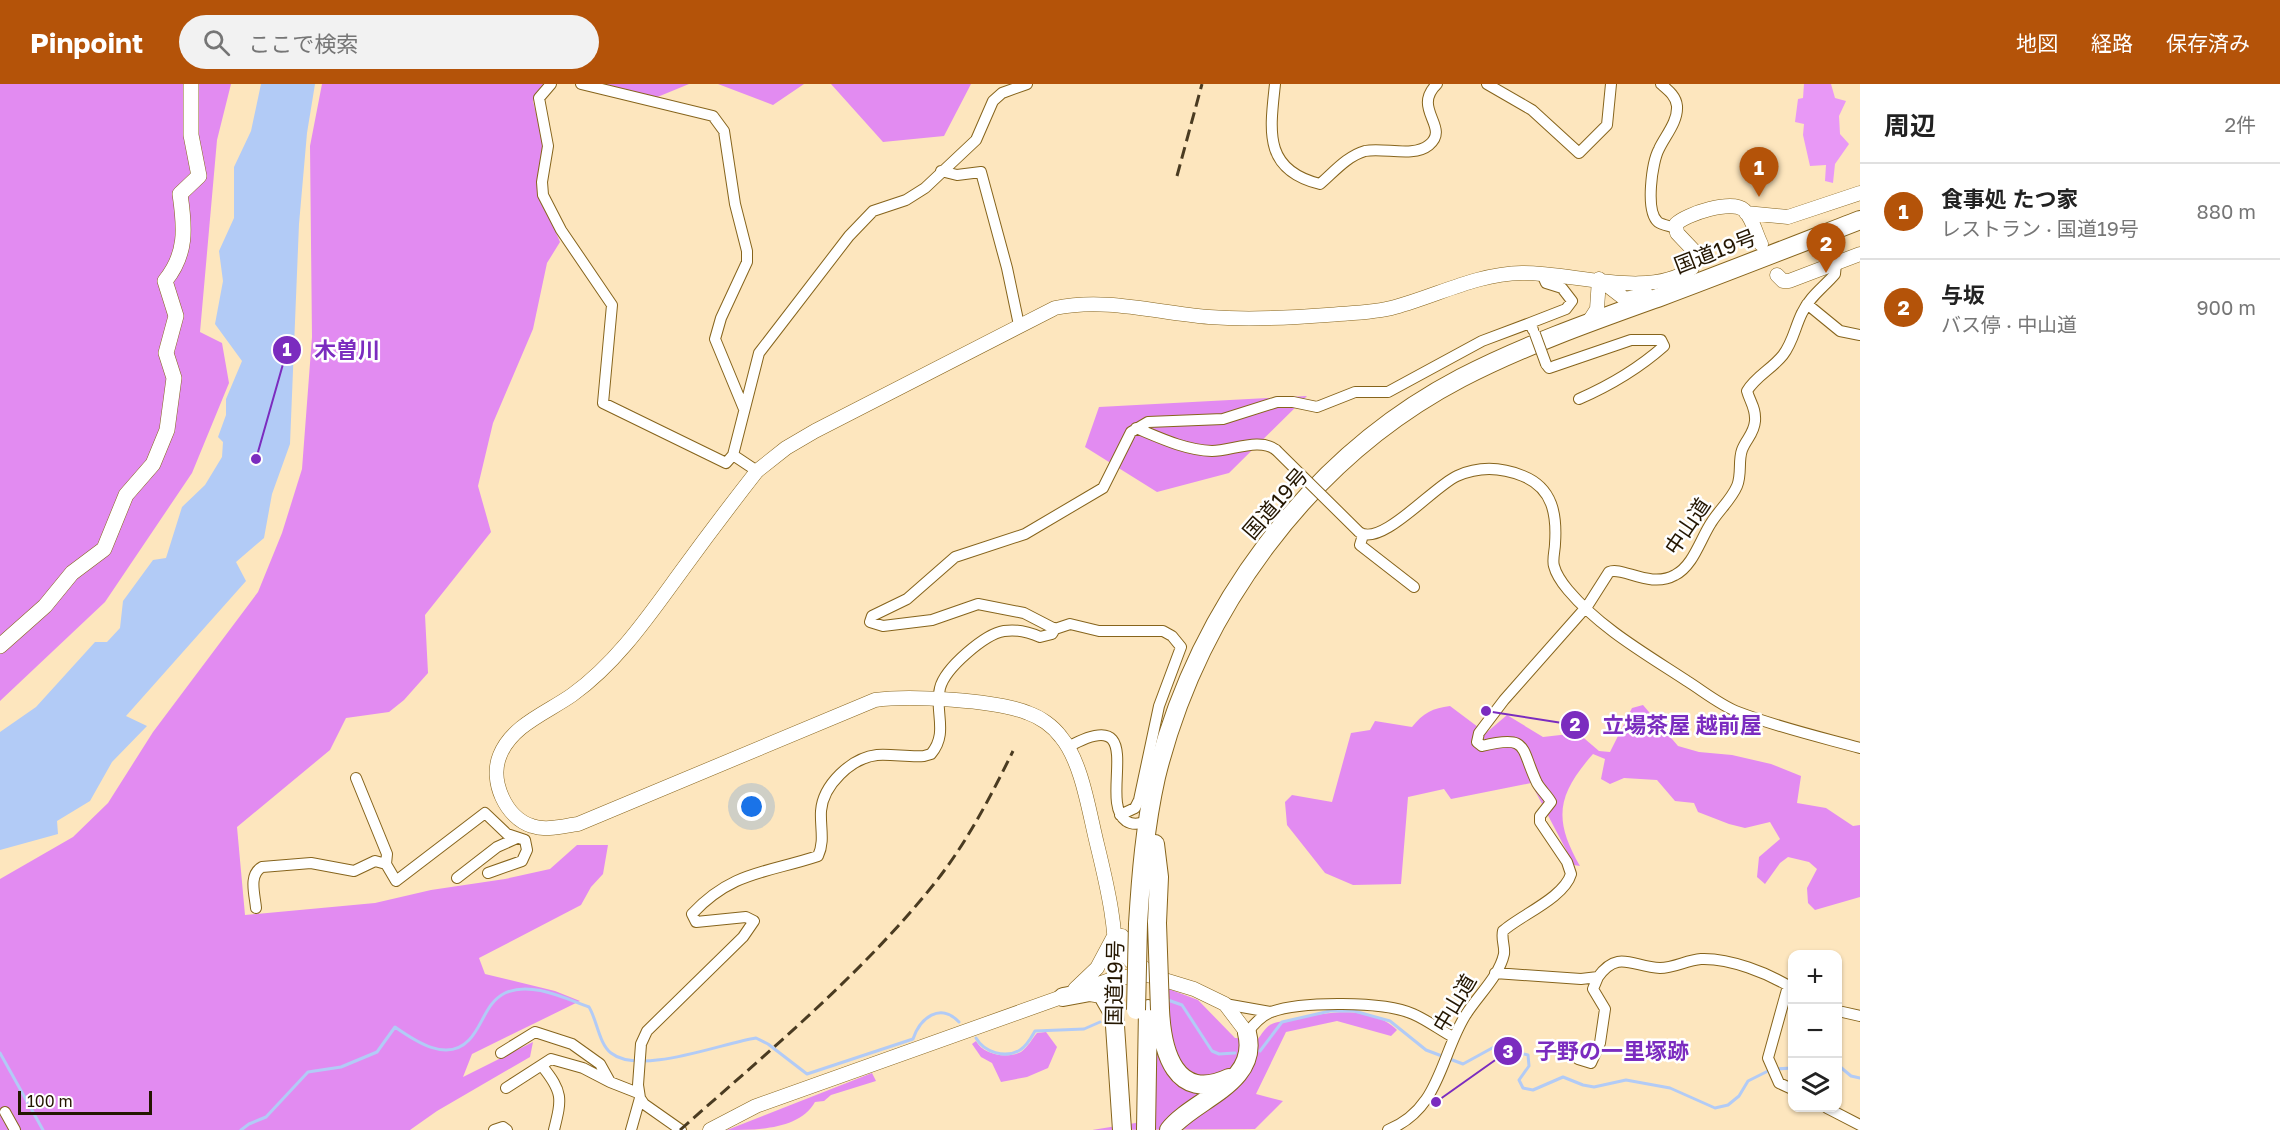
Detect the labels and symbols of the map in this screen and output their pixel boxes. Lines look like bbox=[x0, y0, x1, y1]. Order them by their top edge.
pin: 1 bbox=[1740, 147, 1778, 197]
street label: 国道19号 bbox=[1670, 223, 1760, 279]
pin: 2 bbox=[1806, 224, 1846, 273]
callout: 木曽川 bbox=[272, 330, 392, 370]
text: 木曽川 bbox=[314, 336, 380, 363]
text: 1 bbox=[282, 338, 292, 360]
street label: 国道19号 bbox=[1237, 462, 1313, 544]
street label: 中山道 bbox=[1659, 493, 1715, 559]
callout: 立場茶屋 越前屋 bbox=[1560, 705, 1774, 745]
text: 立場茶屋 越前屋 bbox=[1602, 711, 1762, 738]
text: 2 bbox=[1570, 713, 1581, 735]
your location bbox=[737, 792, 766, 821]
street label: 国道19号 bbox=[1100, 940, 1128, 1026]
street label: 中山道 bbox=[1427, 969, 1481, 1037]
callout: 子野の一里塚跡 bbox=[1493, 1031, 1701, 1071]
text: 子野の一里塚跡 bbox=[1535, 1037, 1689, 1064]
text: 3 bbox=[1503, 1040, 1514, 1062]
scale bar bbox=[18, 1088, 152, 1116]

